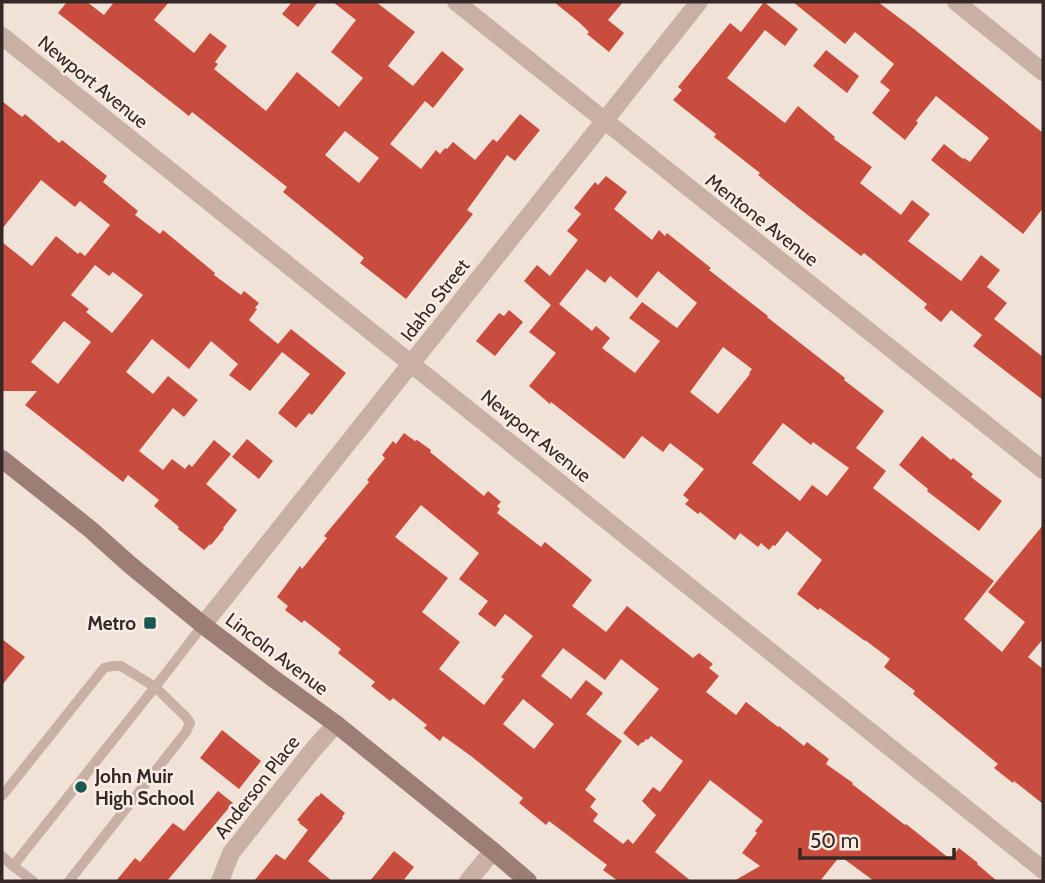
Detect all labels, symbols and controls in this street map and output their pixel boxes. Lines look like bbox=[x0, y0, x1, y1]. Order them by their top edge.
street label: Newport Avenue bbox=[33, 31, 153, 133]
street label: Mentone Avenue bbox=[701, 169, 823, 271]
street label: Idaho Street bbox=[396, 254, 475, 346]
street label: Newport Avenue bbox=[476, 385, 596, 487]
street label: Lincoln Avenue bbox=[221, 608, 333, 700]
place label: Metro bbox=[87, 612, 136, 635]
marker: Metro bbox=[142, 615, 158, 631]
street label: Anderson Place bbox=[210, 731, 305, 843]
place label: John Muir High School bbox=[94, 765, 194, 810]
marker: John Muir High School bbox=[73, 779, 89, 795]
scale bar bbox=[800, 816, 954, 860]
text: 50 m bbox=[810, 828, 859, 853]

